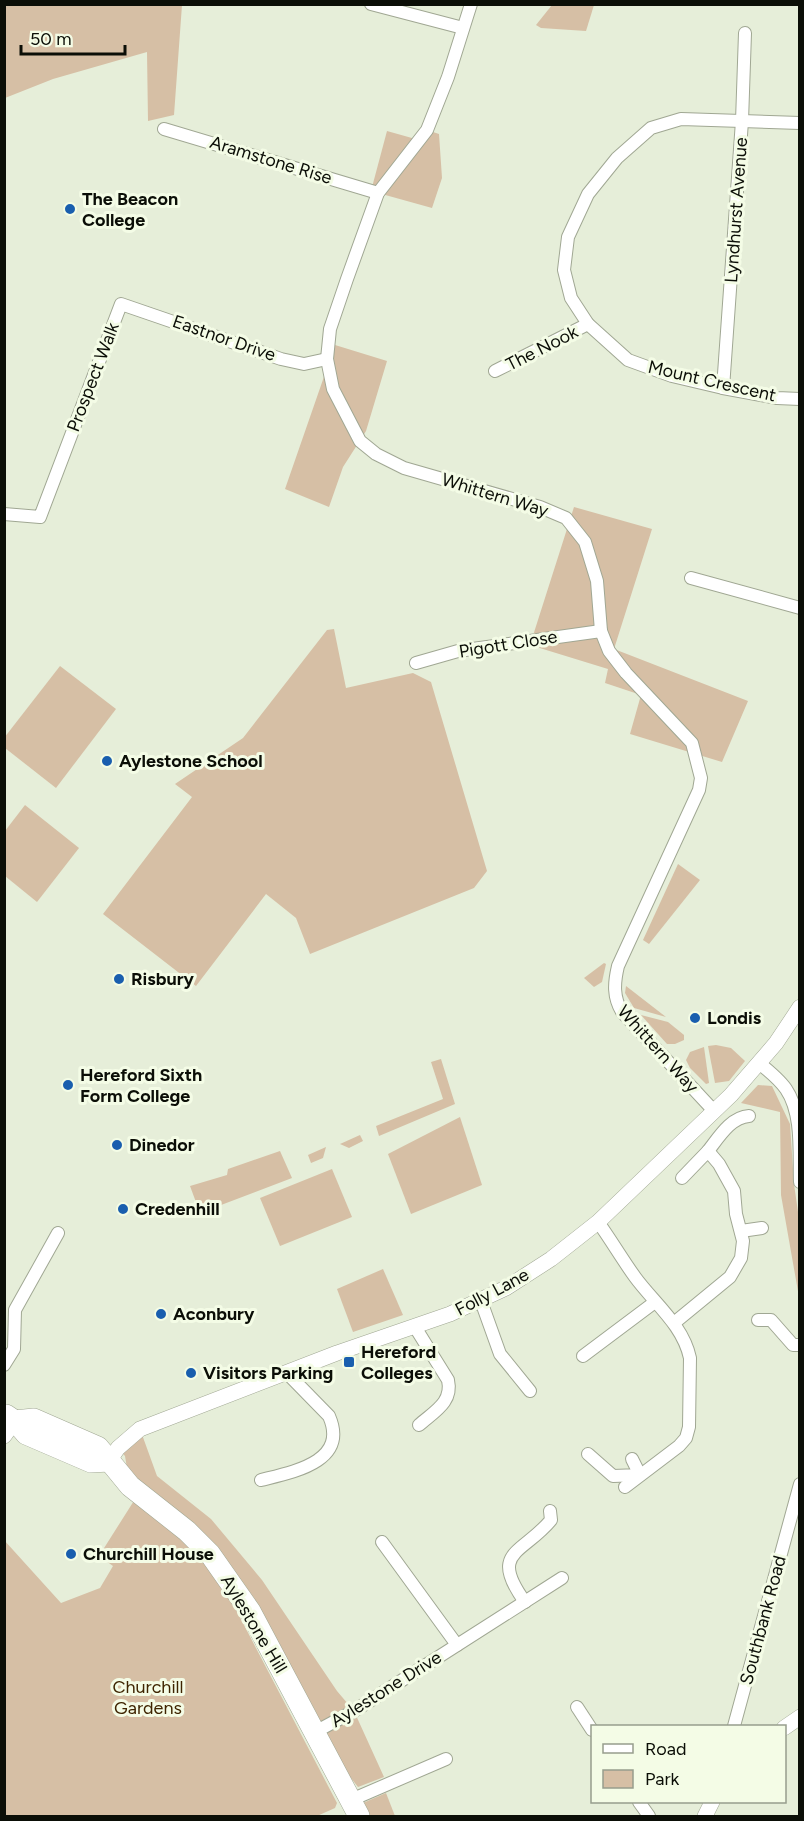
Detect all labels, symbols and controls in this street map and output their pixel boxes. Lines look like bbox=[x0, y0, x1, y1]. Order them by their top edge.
scale bar bbox=[21, 18, 124, 56]
text: 50 m bbox=[30, 28, 72, 50]
street label: Aramstone Rise bbox=[207, 131, 335, 189]
street label: Lyndhurst Avenue bbox=[720, 136, 752, 284]
place label: The Beacon College bbox=[82, 188, 178, 231]
marker: The Beacon College bbox=[63, 202, 77, 216]
street label: Eastnor Drive bbox=[170, 310, 279, 366]
street label: Prospect Walk bbox=[62, 319, 124, 435]
street label: The Nook bbox=[502, 320, 582, 375]
street label: Mount Crescent bbox=[646, 356, 778, 406]
street label: Whittern Way bbox=[439, 468, 552, 522]
street label: Pigott Close bbox=[457, 625, 559, 663]
place label: Aylestone School bbox=[119, 750, 263, 772]
marker: Aylestone School bbox=[100, 754, 114, 768]
place label: Risbury bbox=[131, 968, 194, 990]
marker: Risbury bbox=[112, 972, 126, 986]
street label: Whittern Way bbox=[613, 1001, 704, 1098]
place label: Londis bbox=[707, 1007, 762, 1029]
marker: Londis bbox=[688, 1011, 702, 1025]
place label: Hereford Sixth Form College bbox=[80, 1064, 202, 1107]
marker: Hereford Sixth Form College bbox=[61, 1078, 75, 1092]
place label: Dinedor bbox=[129, 1134, 195, 1156]
marker: Dinedor bbox=[110, 1138, 124, 1152]
place label: Credenhill bbox=[135, 1198, 220, 1220]
marker: Credenhill bbox=[116, 1202, 130, 1216]
street label: Folly Lane bbox=[451, 1263, 533, 1321]
place label: Aconbury bbox=[173, 1303, 255, 1325]
marker: Aconbury bbox=[154, 1307, 168, 1321]
place label: Hereford Colleges bbox=[361, 1341, 436, 1384]
marker: Hereford Colleges bbox=[342, 1355, 356, 1369]
place label: Visitors Parking bbox=[203, 1362, 333, 1384]
marker: Visitors Parking bbox=[184, 1366, 198, 1380]
place label: Churchill House bbox=[83, 1543, 214, 1565]
marker: Churchill House bbox=[64, 1547, 78, 1561]
street label: Southbank Road bbox=[735, 1553, 791, 1687]
street label: Aylestone Hill bbox=[216, 1571, 292, 1677]
street label: Aylestone Drive bbox=[326, 1646, 446, 1732]
park label: Churchill Gardens bbox=[112, 1676, 184, 1719]
legend bbox=[591, 1725, 786, 1803]
text: Road bbox=[645, 1738, 686, 1760]
text: Park bbox=[645, 1768, 680, 1790]

